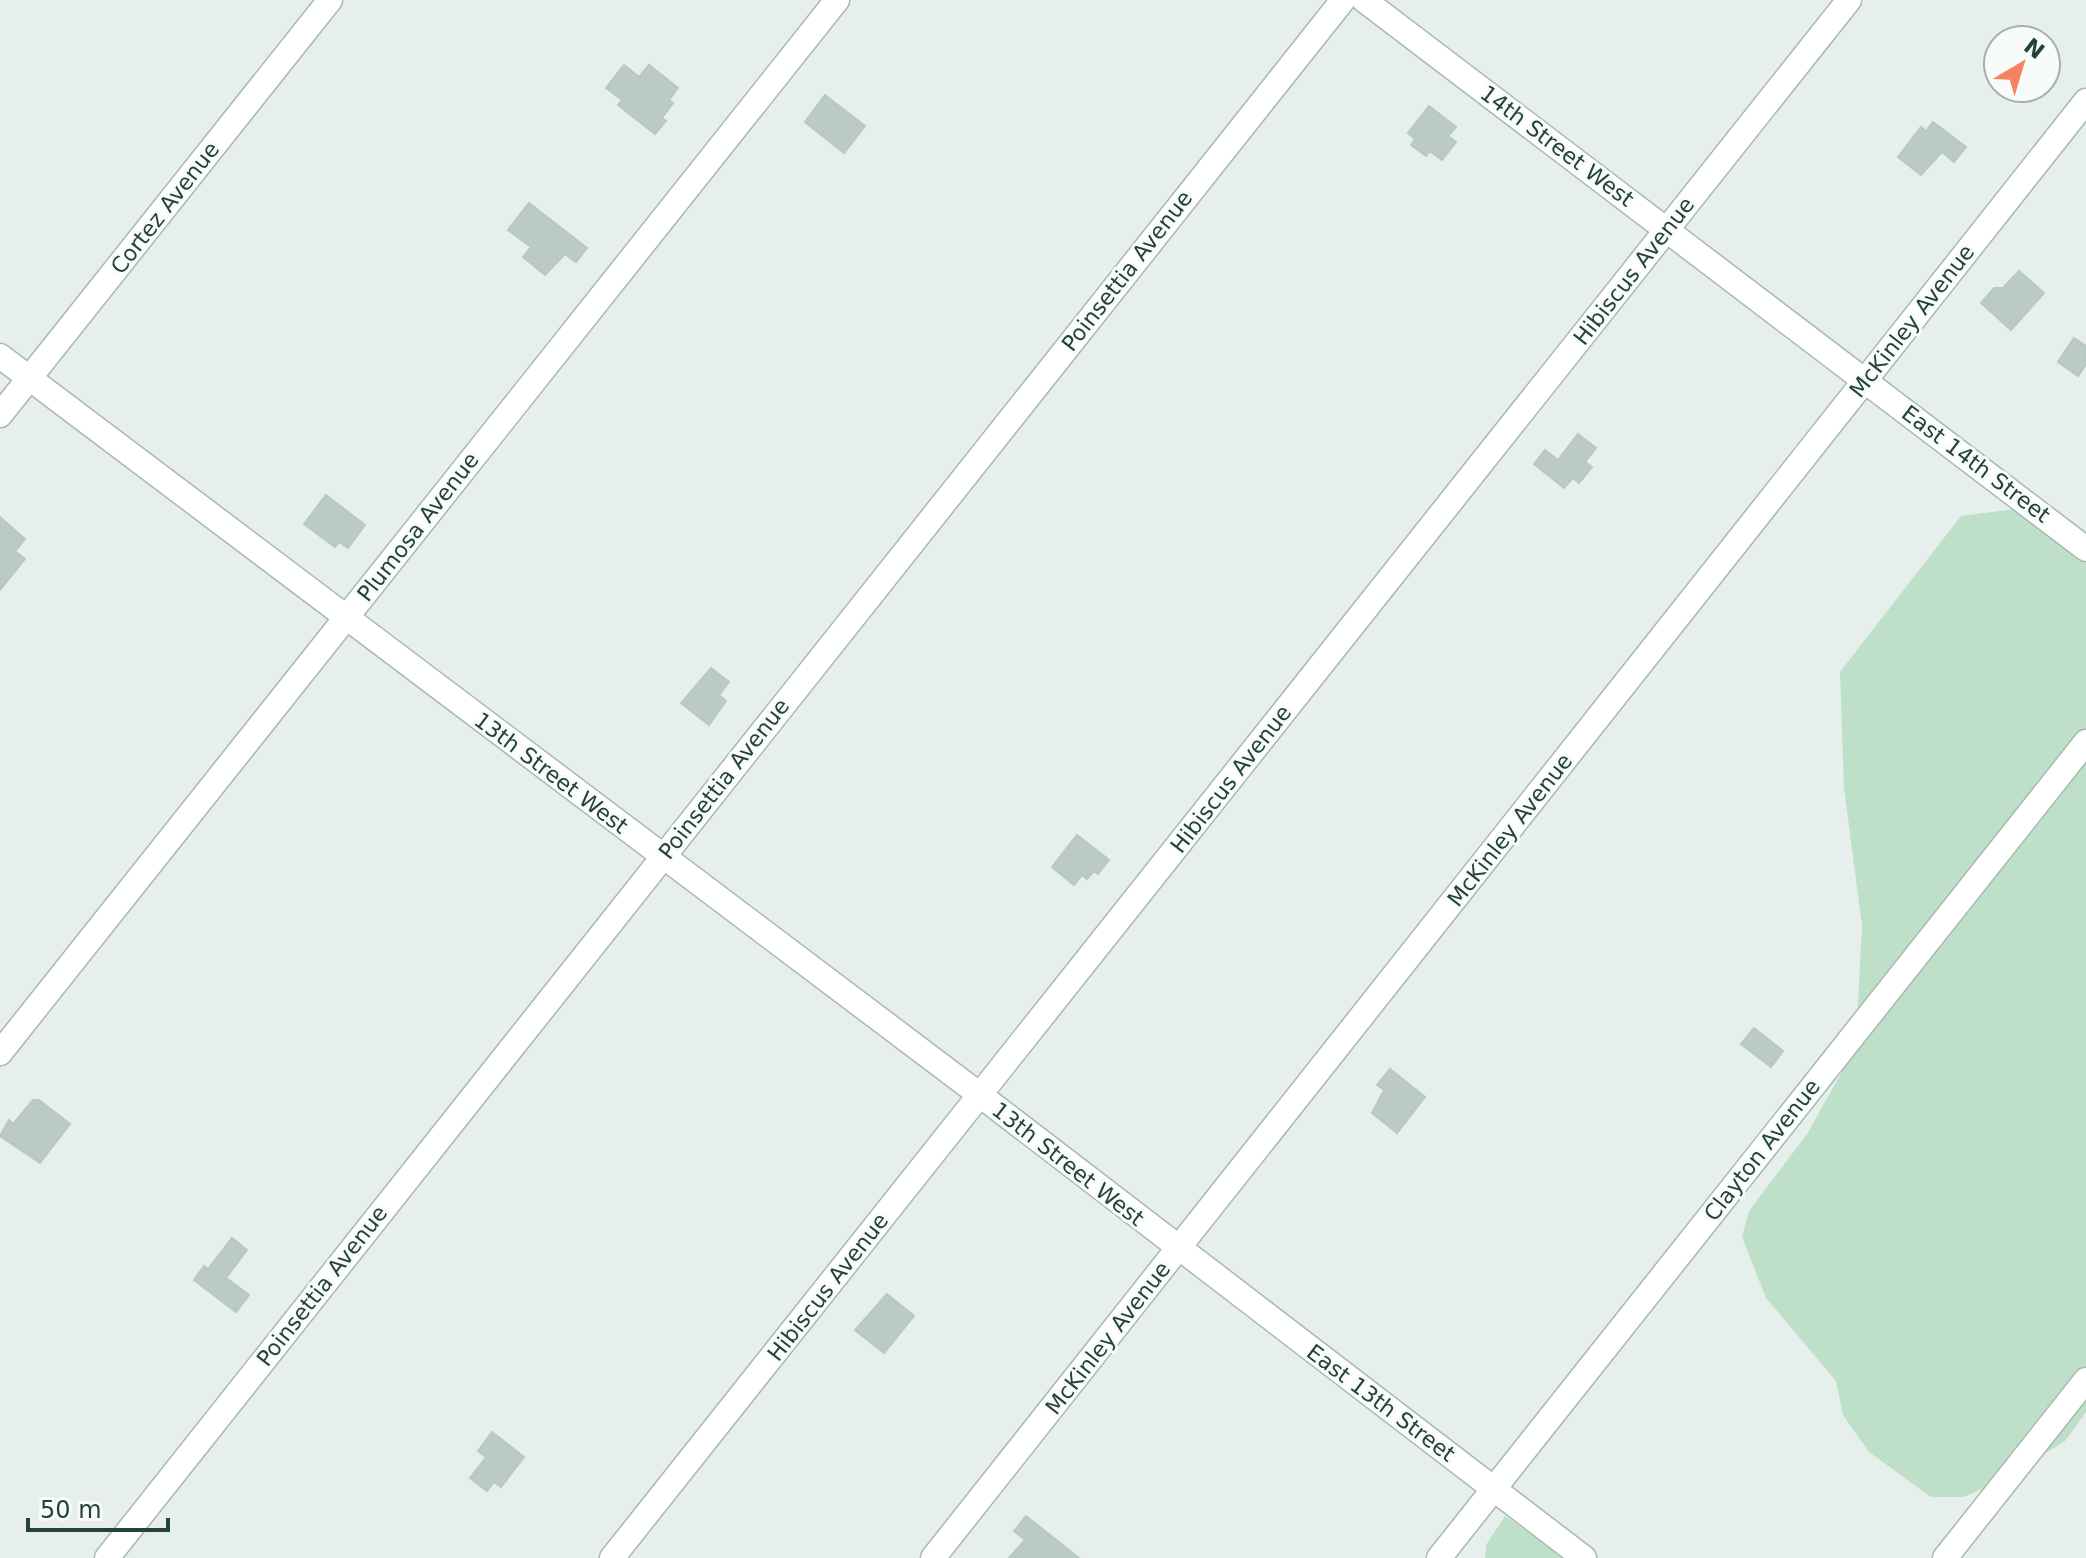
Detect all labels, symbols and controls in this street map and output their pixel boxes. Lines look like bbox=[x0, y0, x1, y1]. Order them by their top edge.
north arrow bbox=[1982, 24, 2062, 104]
text: N bbox=[2019, 33, 2049, 64]
street label: 14th Street West bbox=[1475, 80, 1639, 212]
street label: Cortez Avenue bbox=[106, 137, 224, 279]
street label: Poinsettia Avenue bbox=[1057, 186, 1197, 356]
street label: Hibiscus Avenue bbox=[1569, 192, 1699, 350]
street label: McKinley Avenue bbox=[1845, 240, 1979, 402]
street label: East 14th Street bbox=[1897, 400, 2055, 528]
street label: Plumosa Avenue bbox=[352, 448, 484, 606]
street label: Poinsettia Avenue bbox=[654, 694, 794, 864]
street label: Hibiscus Avenue bbox=[1166, 700, 1296, 858]
street label: 13th Street West bbox=[469, 707, 633, 839]
street label: McKinley Avenue bbox=[1443, 749, 1577, 911]
street label: Clayton Avenue bbox=[1699, 1074, 1825, 1226]
street label: 13th Street West bbox=[987, 1097, 1149, 1231]
street label: Poinsettia Avenue bbox=[252, 1201, 392, 1371]
street label: Hibiscus Avenue bbox=[763, 1208, 893, 1366]
street label: McKinley Avenue bbox=[1041, 1257, 1175, 1419]
street label: East 13th Street bbox=[1302, 1339, 1460, 1467]
scale bar bbox=[28, 1482, 168, 1532]
text: 50 m bbox=[40, 1496, 102, 1524]

